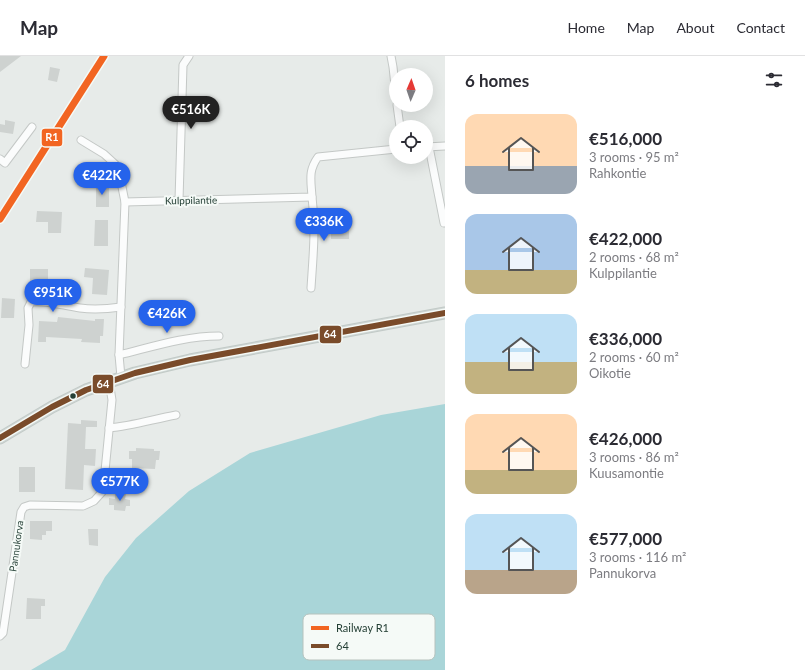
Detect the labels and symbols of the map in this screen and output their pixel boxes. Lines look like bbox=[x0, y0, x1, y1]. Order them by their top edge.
north arrow bbox=[389, 68, 433, 112]
pin: €516K bbox=[163, 96, 219, 130]
line badge: R1 bbox=[41, 128, 63, 147]
text: R1 bbox=[45, 130, 59, 143]
pin: €422K bbox=[74, 162, 130, 196]
street label: Kulppilantie bbox=[165, 194, 217, 206]
pin: €336K bbox=[296, 208, 352, 242]
pin: €951K bbox=[25, 279, 81, 313]
pin: €426K bbox=[139, 300, 195, 334]
line badge: 64 bbox=[319, 325, 342, 344]
text: 64 bbox=[324, 327, 337, 340]
line badge: 64 bbox=[92, 374, 114, 394]
text: 64 bbox=[97, 377, 110, 390]
unlabelled marker bbox=[68, 391, 78, 401]
pin: €577K bbox=[92, 468, 148, 502]
street label: Pannukorva bbox=[6, 520, 26, 572]
legend bbox=[303, 614, 435, 660]
text: Railway R1 bbox=[336, 621, 389, 634]
text: 64 bbox=[336, 639, 349, 652]

